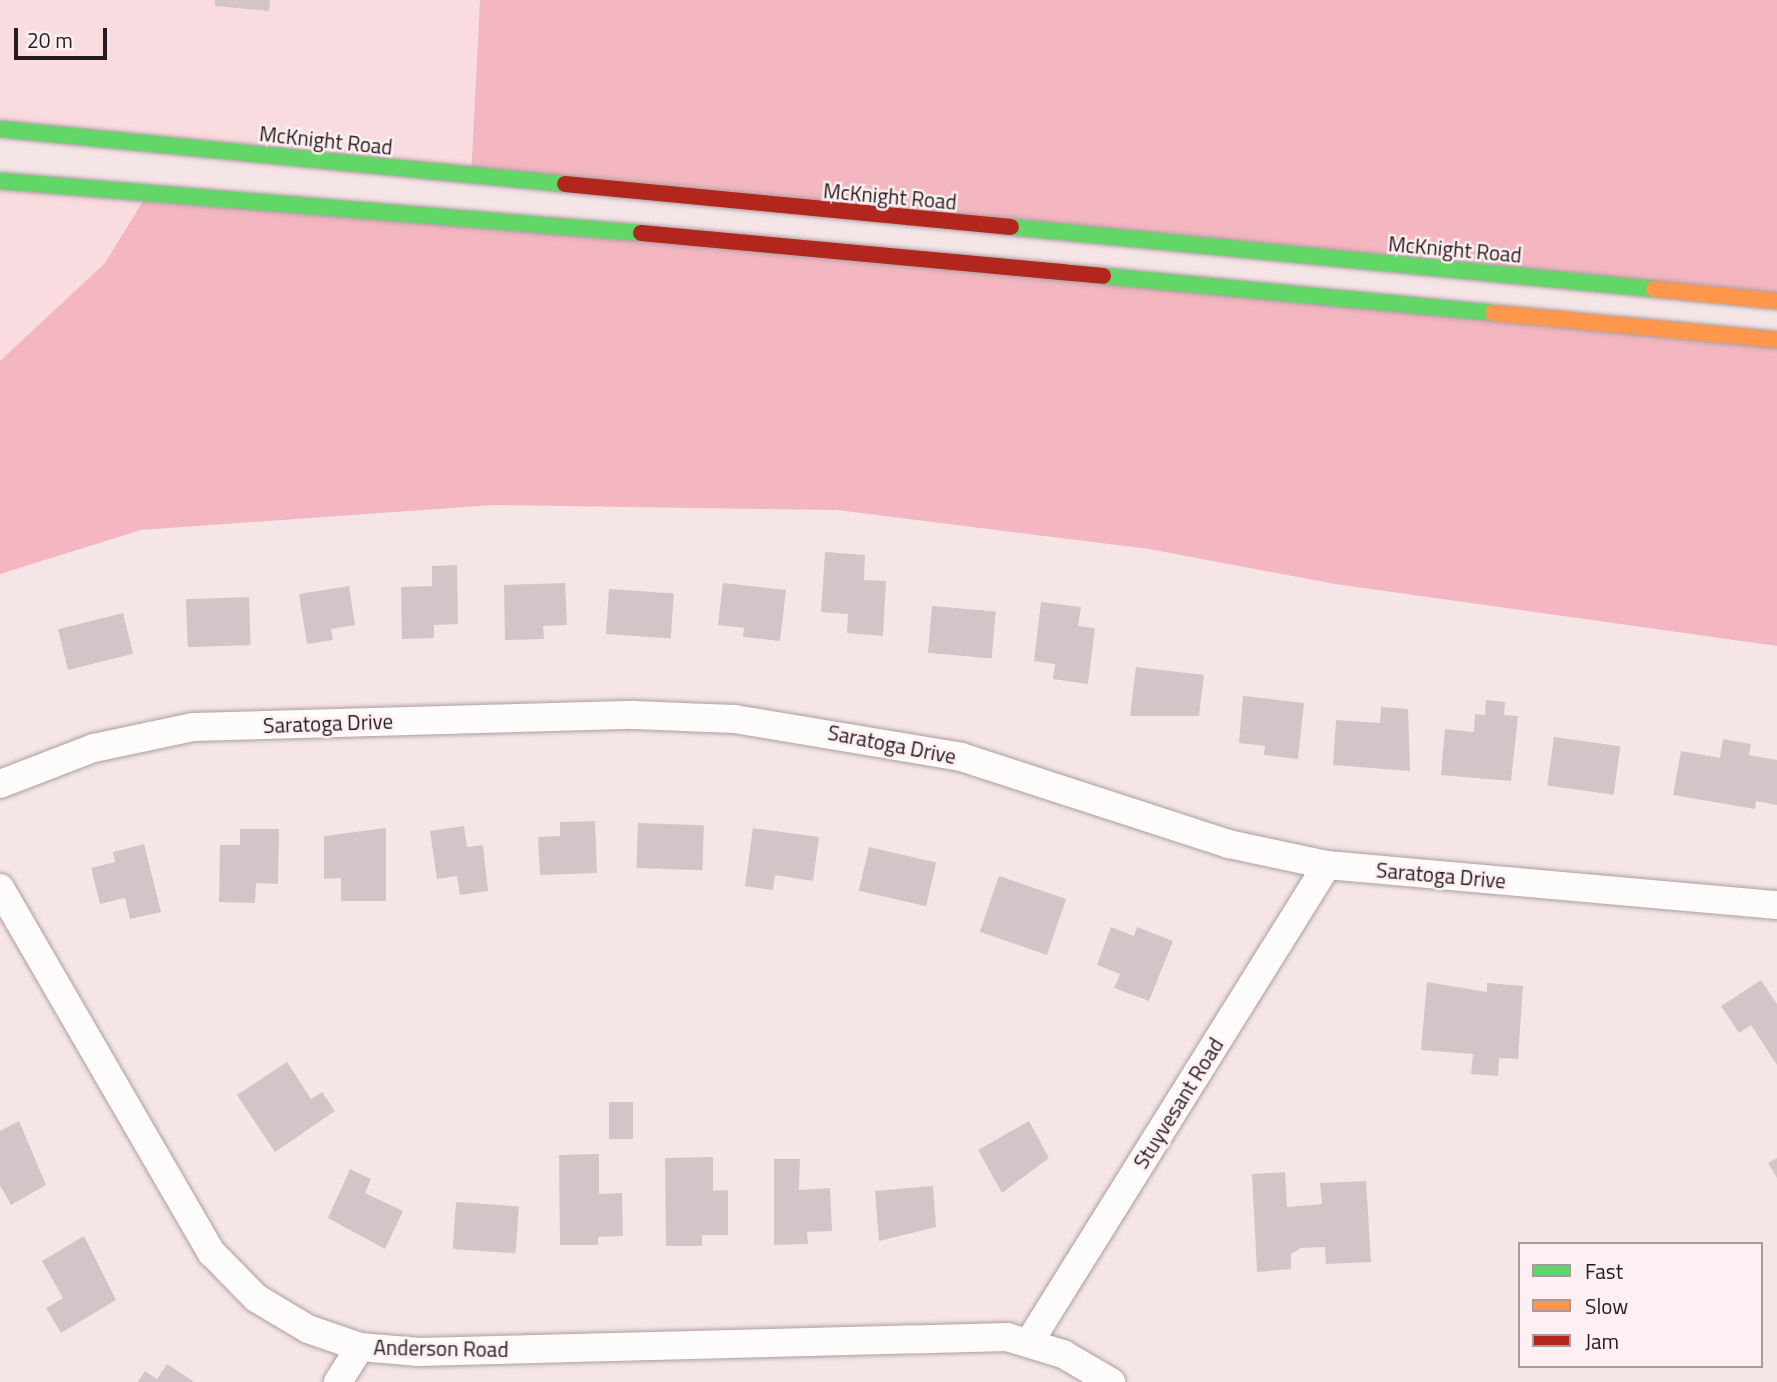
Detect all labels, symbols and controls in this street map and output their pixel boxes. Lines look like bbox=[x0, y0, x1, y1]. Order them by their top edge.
scale bar bbox=[18, 14, 110, 58]
text: 20 m bbox=[27, 24, 73, 56]
street label: McKnight Road bbox=[258, 120, 394, 160]
street label: McKnight Road bbox=[822, 178, 958, 214]
street label: McKnight Road bbox=[1387, 231, 1523, 267]
street label: Saratoga Drive bbox=[263, 708, 393, 738]
street label: Saratoga Drive bbox=[826, 719, 958, 769]
street label: Saratoga Drive bbox=[1375, 857, 1507, 893]
street label: Stuyvesant Road bbox=[1128, 1033, 1228, 1173]
legend bbox=[1518, 1242, 1763, 1368]
text: Fast bbox=[1585, 1255, 1623, 1287]
text: Slow bbox=[1585, 1290, 1628, 1322]
text: Jam bbox=[1585, 1325, 1619, 1357]
street label: Anderson Road bbox=[373, 1334, 509, 1362]

